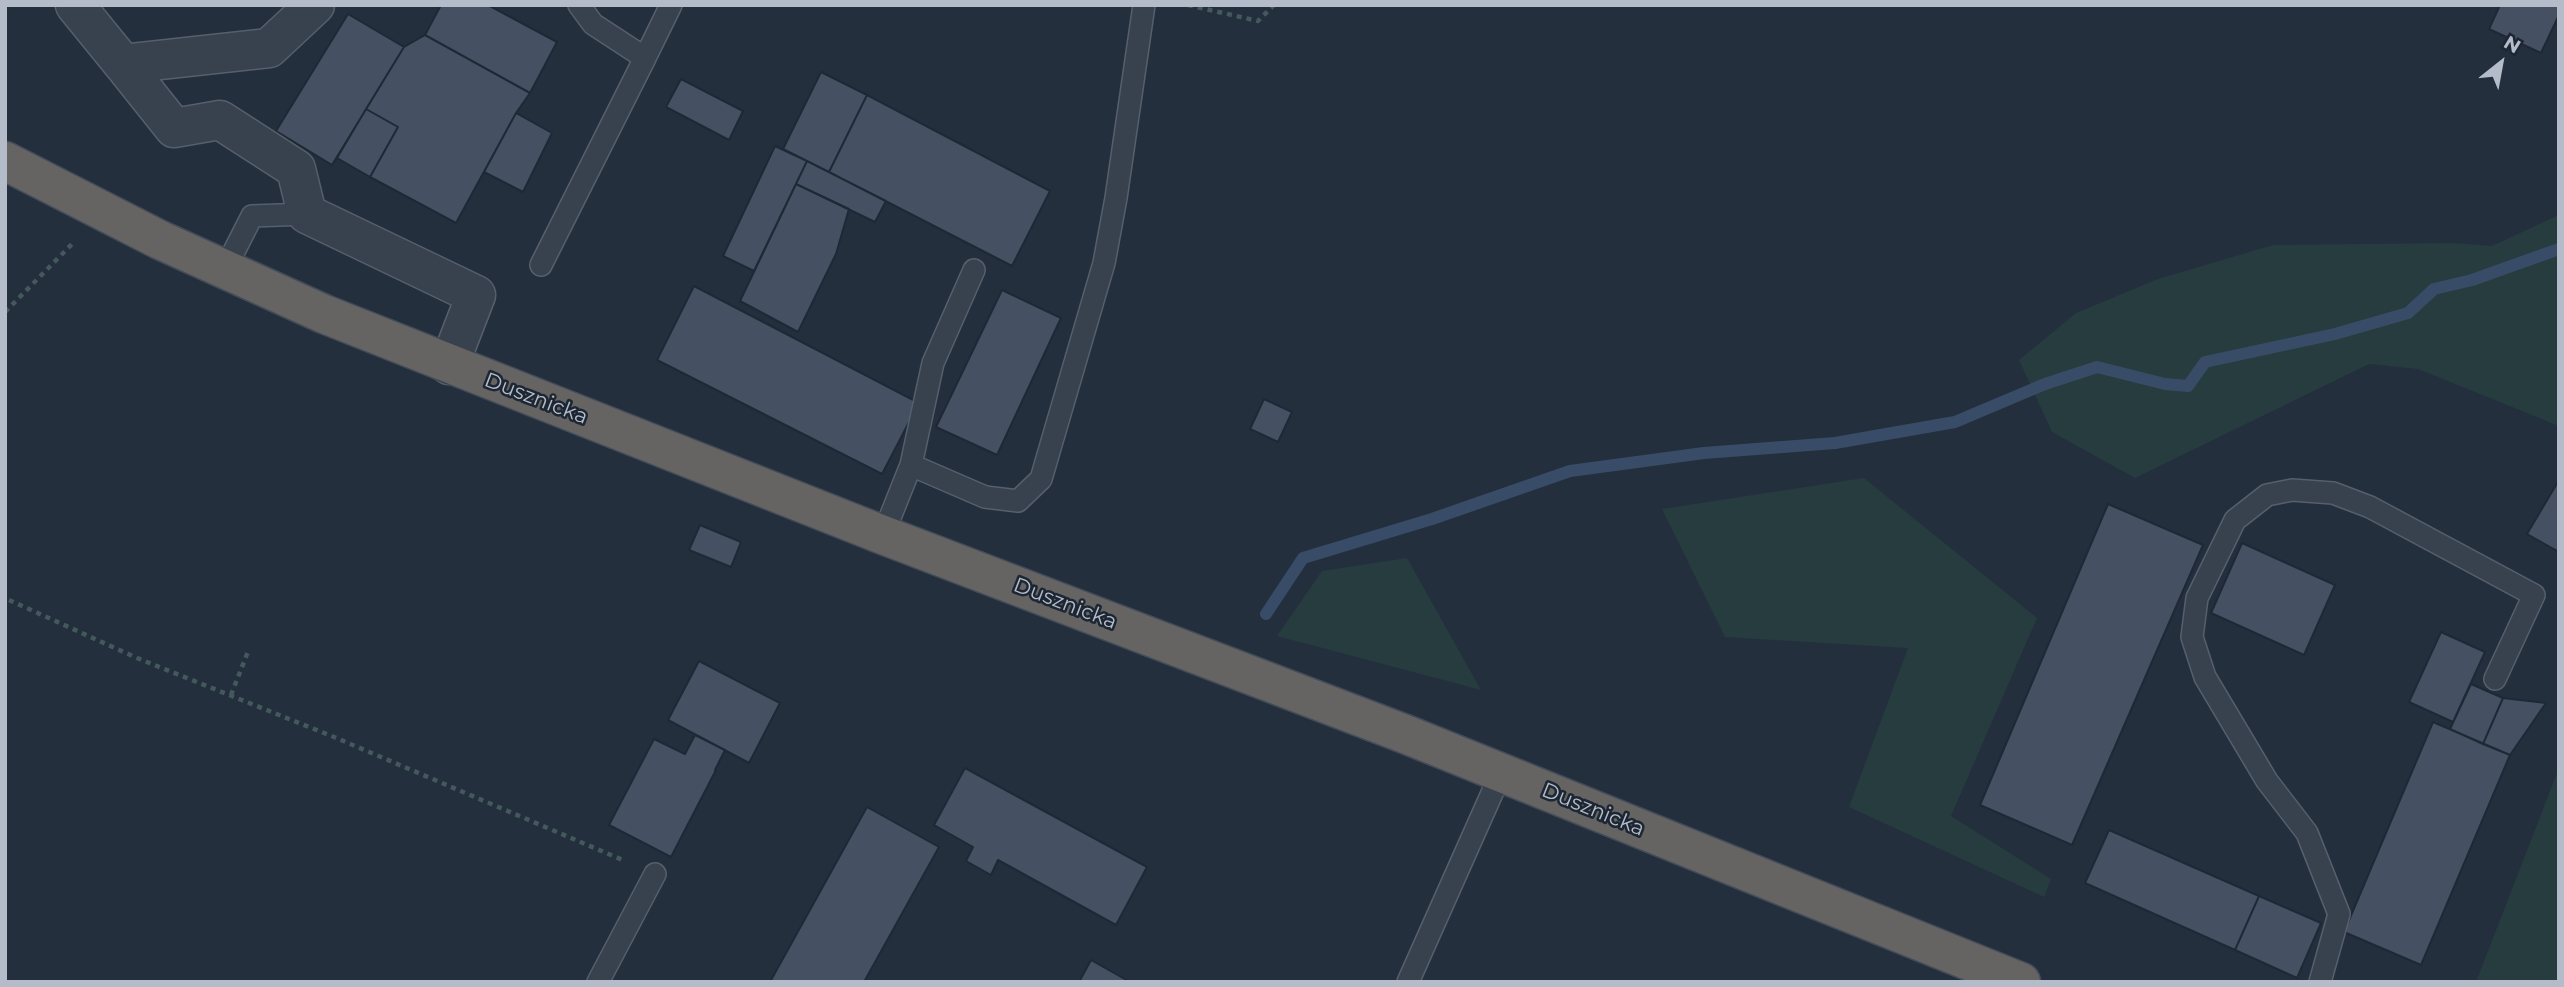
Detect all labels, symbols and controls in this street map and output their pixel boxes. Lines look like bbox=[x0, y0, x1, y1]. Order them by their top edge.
north arrow bbox=[2466, 28, 2536, 98]
text: N bbox=[2500, 31, 2525, 58]
street label: Dusznicka bbox=[481, 368, 591, 430]
street label: Dusznicka bbox=[1010, 573, 1120, 635]
street label: Dusznicka bbox=[1538, 778, 1648, 842]

